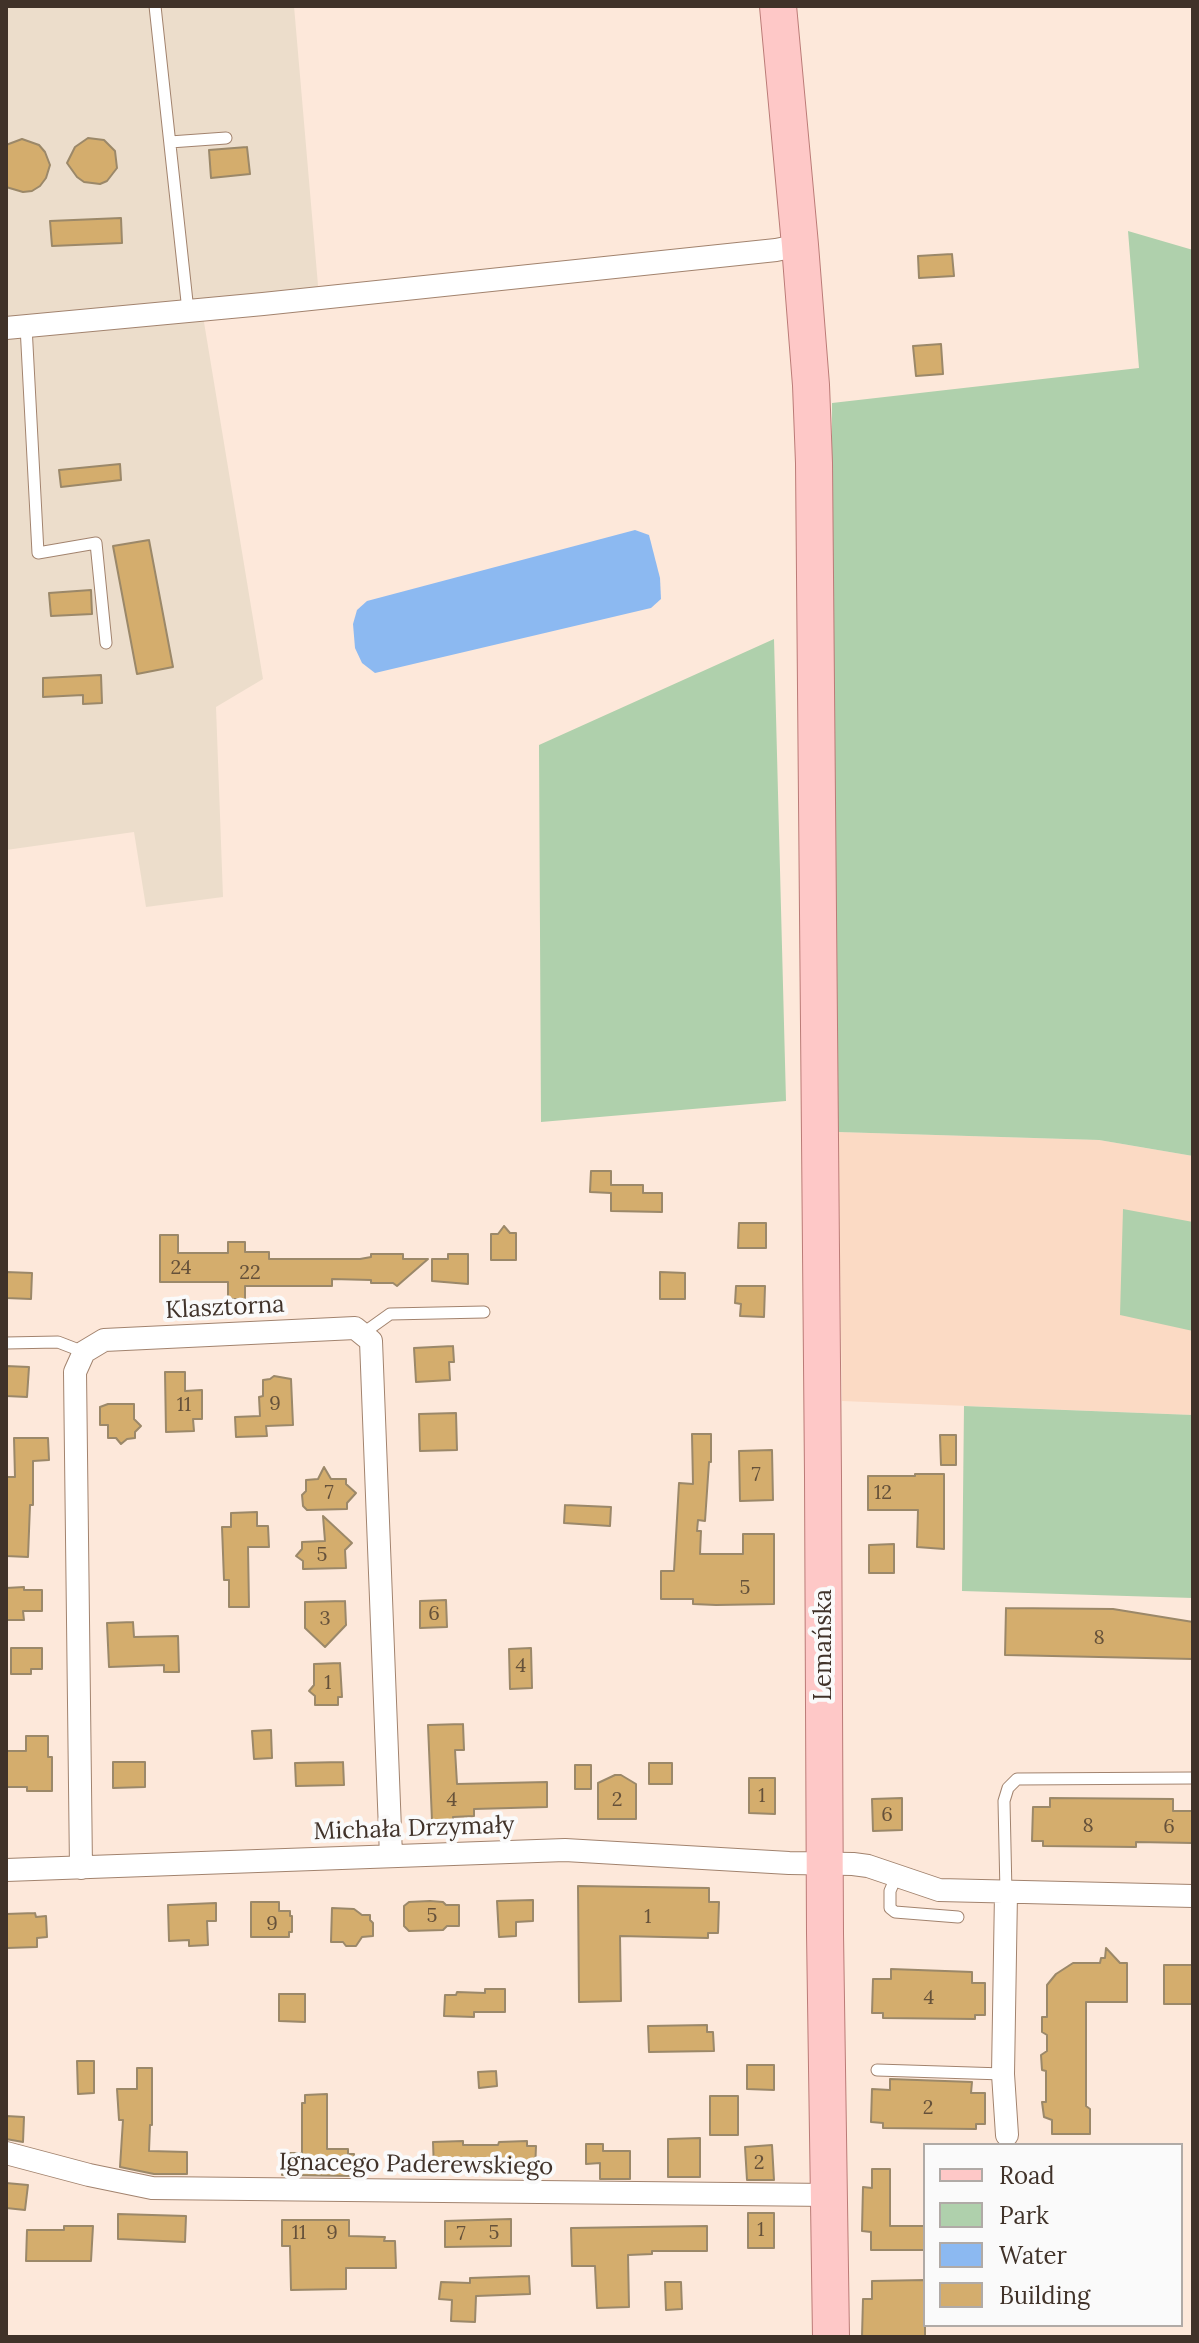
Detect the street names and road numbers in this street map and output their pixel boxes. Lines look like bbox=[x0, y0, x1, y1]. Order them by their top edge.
street label: Klasztorna bbox=[165, 1290, 285, 1326]
street label: Lemańska bbox=[810, 1589, 838, 1701]
street label: Michała Drzymały bbox=[313, 1811, 515, 1847]
street label: Ignacego Paderewskiego bbox=[279, 2148, 553, 2182]

